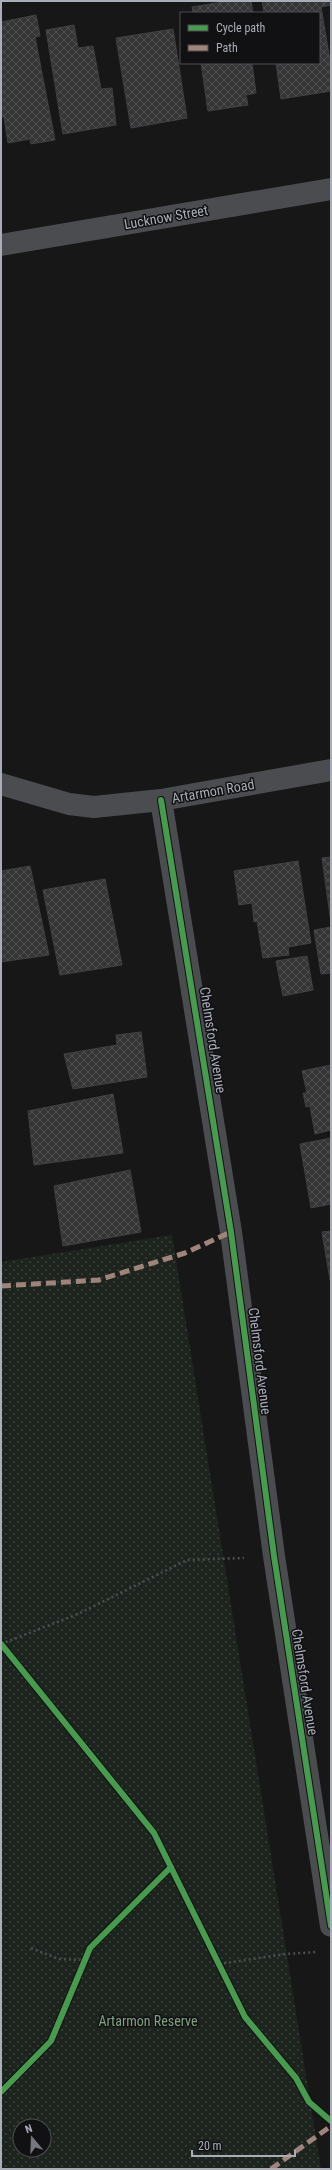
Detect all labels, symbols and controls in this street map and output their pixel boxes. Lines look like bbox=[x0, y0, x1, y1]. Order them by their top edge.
legend bbox=[180, 12, 320, 64]
text: Cycle path bbox=[216, 21, 266, 35]
text: Path bbox=[216, 41, 238, 55]
street label: Lucknow Street bbox=[123, 202, 209, 232]
street label: Artarmon Road bbox=[171, 776, 255, 806]
street label: Chelmsford Avenue bbox=[197, 986, 229, 1095]
street label: Chelmsford Avenue bbox=[246, 1307, 275, 1416]
street label: Chelmsford Avenue bbox=[289, 1628, 321, 1737]
park label: Artarmon Reserve bbox=[98, 2013, 198, 2029]
north arrow bbox=[12, 2118, 52, 2158]
text: N bbox=[24, 2122, 34, 2136]
scale bar bbox=[192, 2132, 295, 2158]
text: 20 m bbox=[198, 2139, 222, 2153]

